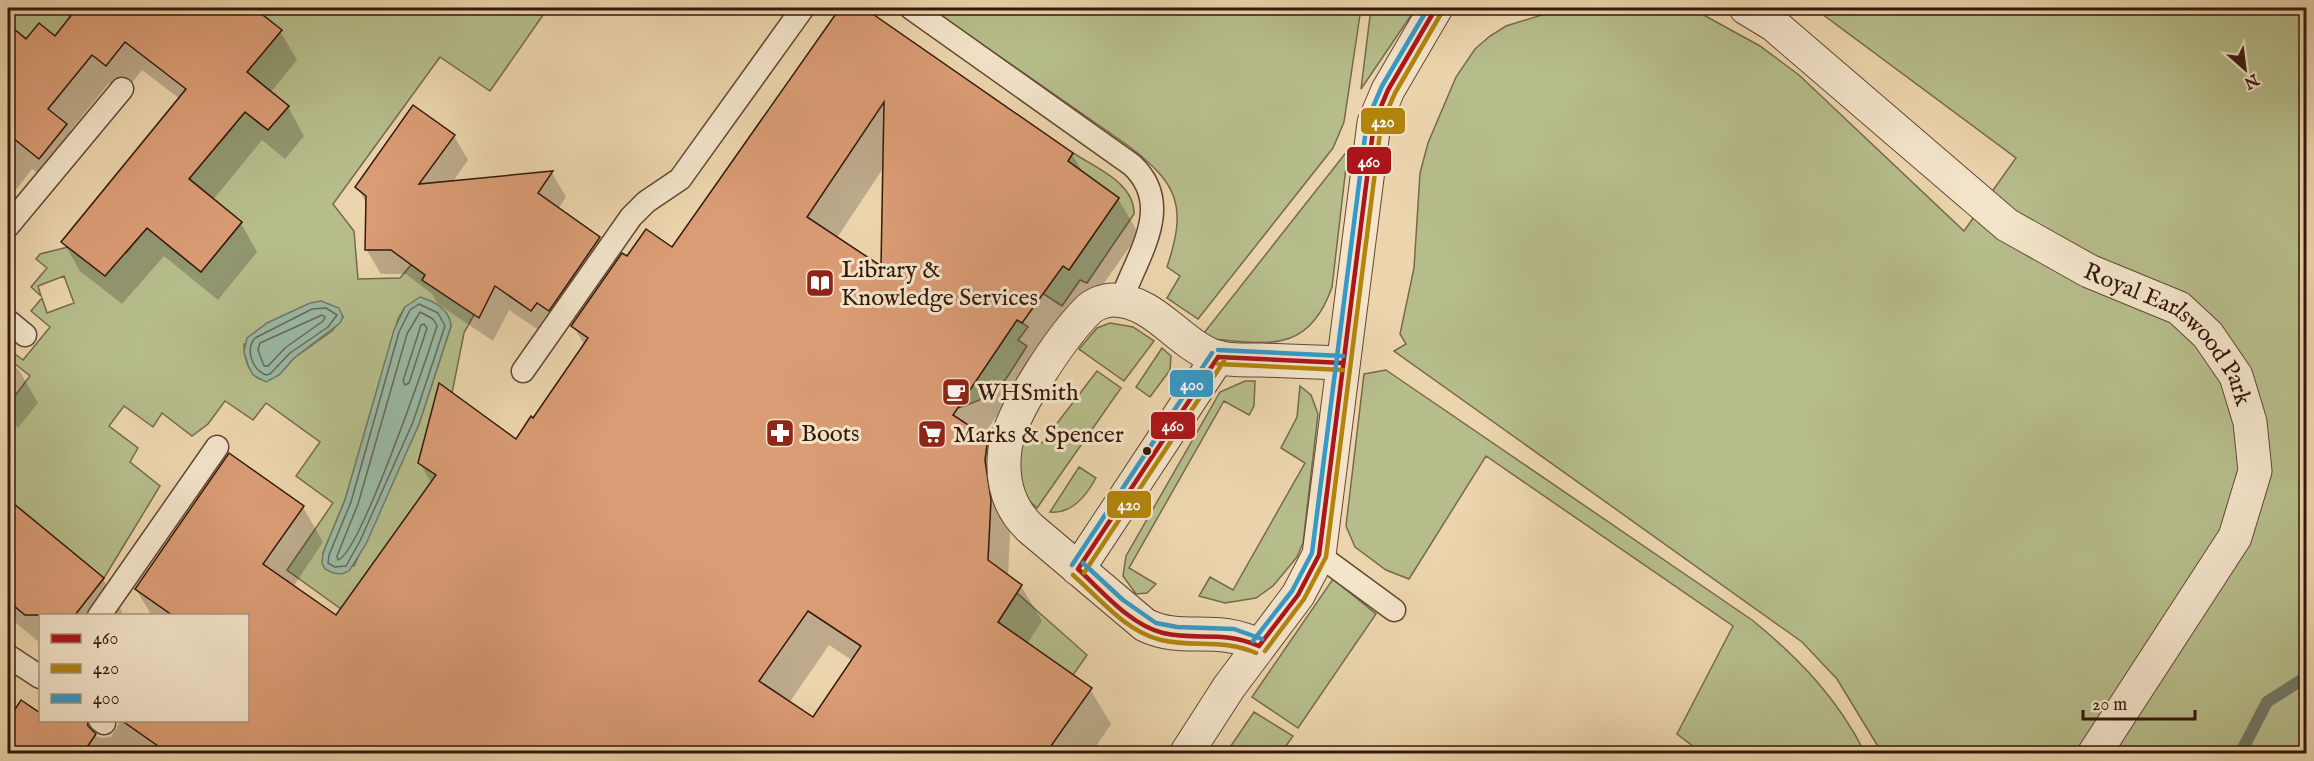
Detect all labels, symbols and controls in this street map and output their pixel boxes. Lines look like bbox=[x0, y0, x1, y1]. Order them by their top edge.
north arrow bbox=[2215, 39, 2275, 99]
text: N bbox=[2240, 68, 2263, 93]
line badge: 420 bbox=[1360, 107, 1406, 135]
text: 420 bbox=[1371, 113, 1395, 133]
line badge: 460 bbox=[1346, 146, 1392, 175]
text: 460 bbox=[1358, 153, 1380, 173]
place label: Library & Knowledge Services bbox=[841, 255, 1038, 314]
street label: Royal Earlswood Park bbox=[2079, 256, 2258, 410]
library icon: Library & Knowledge Services bbox=[804, 267, 836, 299]
line badge: 400 bbox=[1169, 369, 1214, 398]
cafe icon: WHSmith bbox=[940, 376, 972, 408]
text: 400 bbox=[1180, 376, 1204, 396]
place label: WHSmith bbox=[977, 378, 1079, 409]
line badge: 460 bbox=[1150, 411, 1196, 440]
pharmacy icon: Boots bbox=[764, 417, 796, 449]
text: 460 bbox=[1162, 417, 1184, 437]
supermarket icon: Marks & Spencer bbox=[916, 418, 948, 450]
place label: Boots bbox=[801, 419, 859, 450]
place label: Marks & Spencer bbox=[953, 420, 1124, 451]
unlabelled marker bbox=[1141, 445, 1153, 457]
line badge: 420 bbox=[1106, 490, 1152, 519]
text: 420 bbox=[1117, 496, 1141, 516]
legend bbox=[39, 614, 249, 722]
text: 460 bbox=[93, 628, 118, 651]
text: 420 bbox=[93, 658, 119, 681]
scale bar bbox=[2083, 683, 2196, 721]
text: 400 bbox=[93, 688, 120, 711]
text: 20 m bbox=[2092, 694, 2127, 717]

